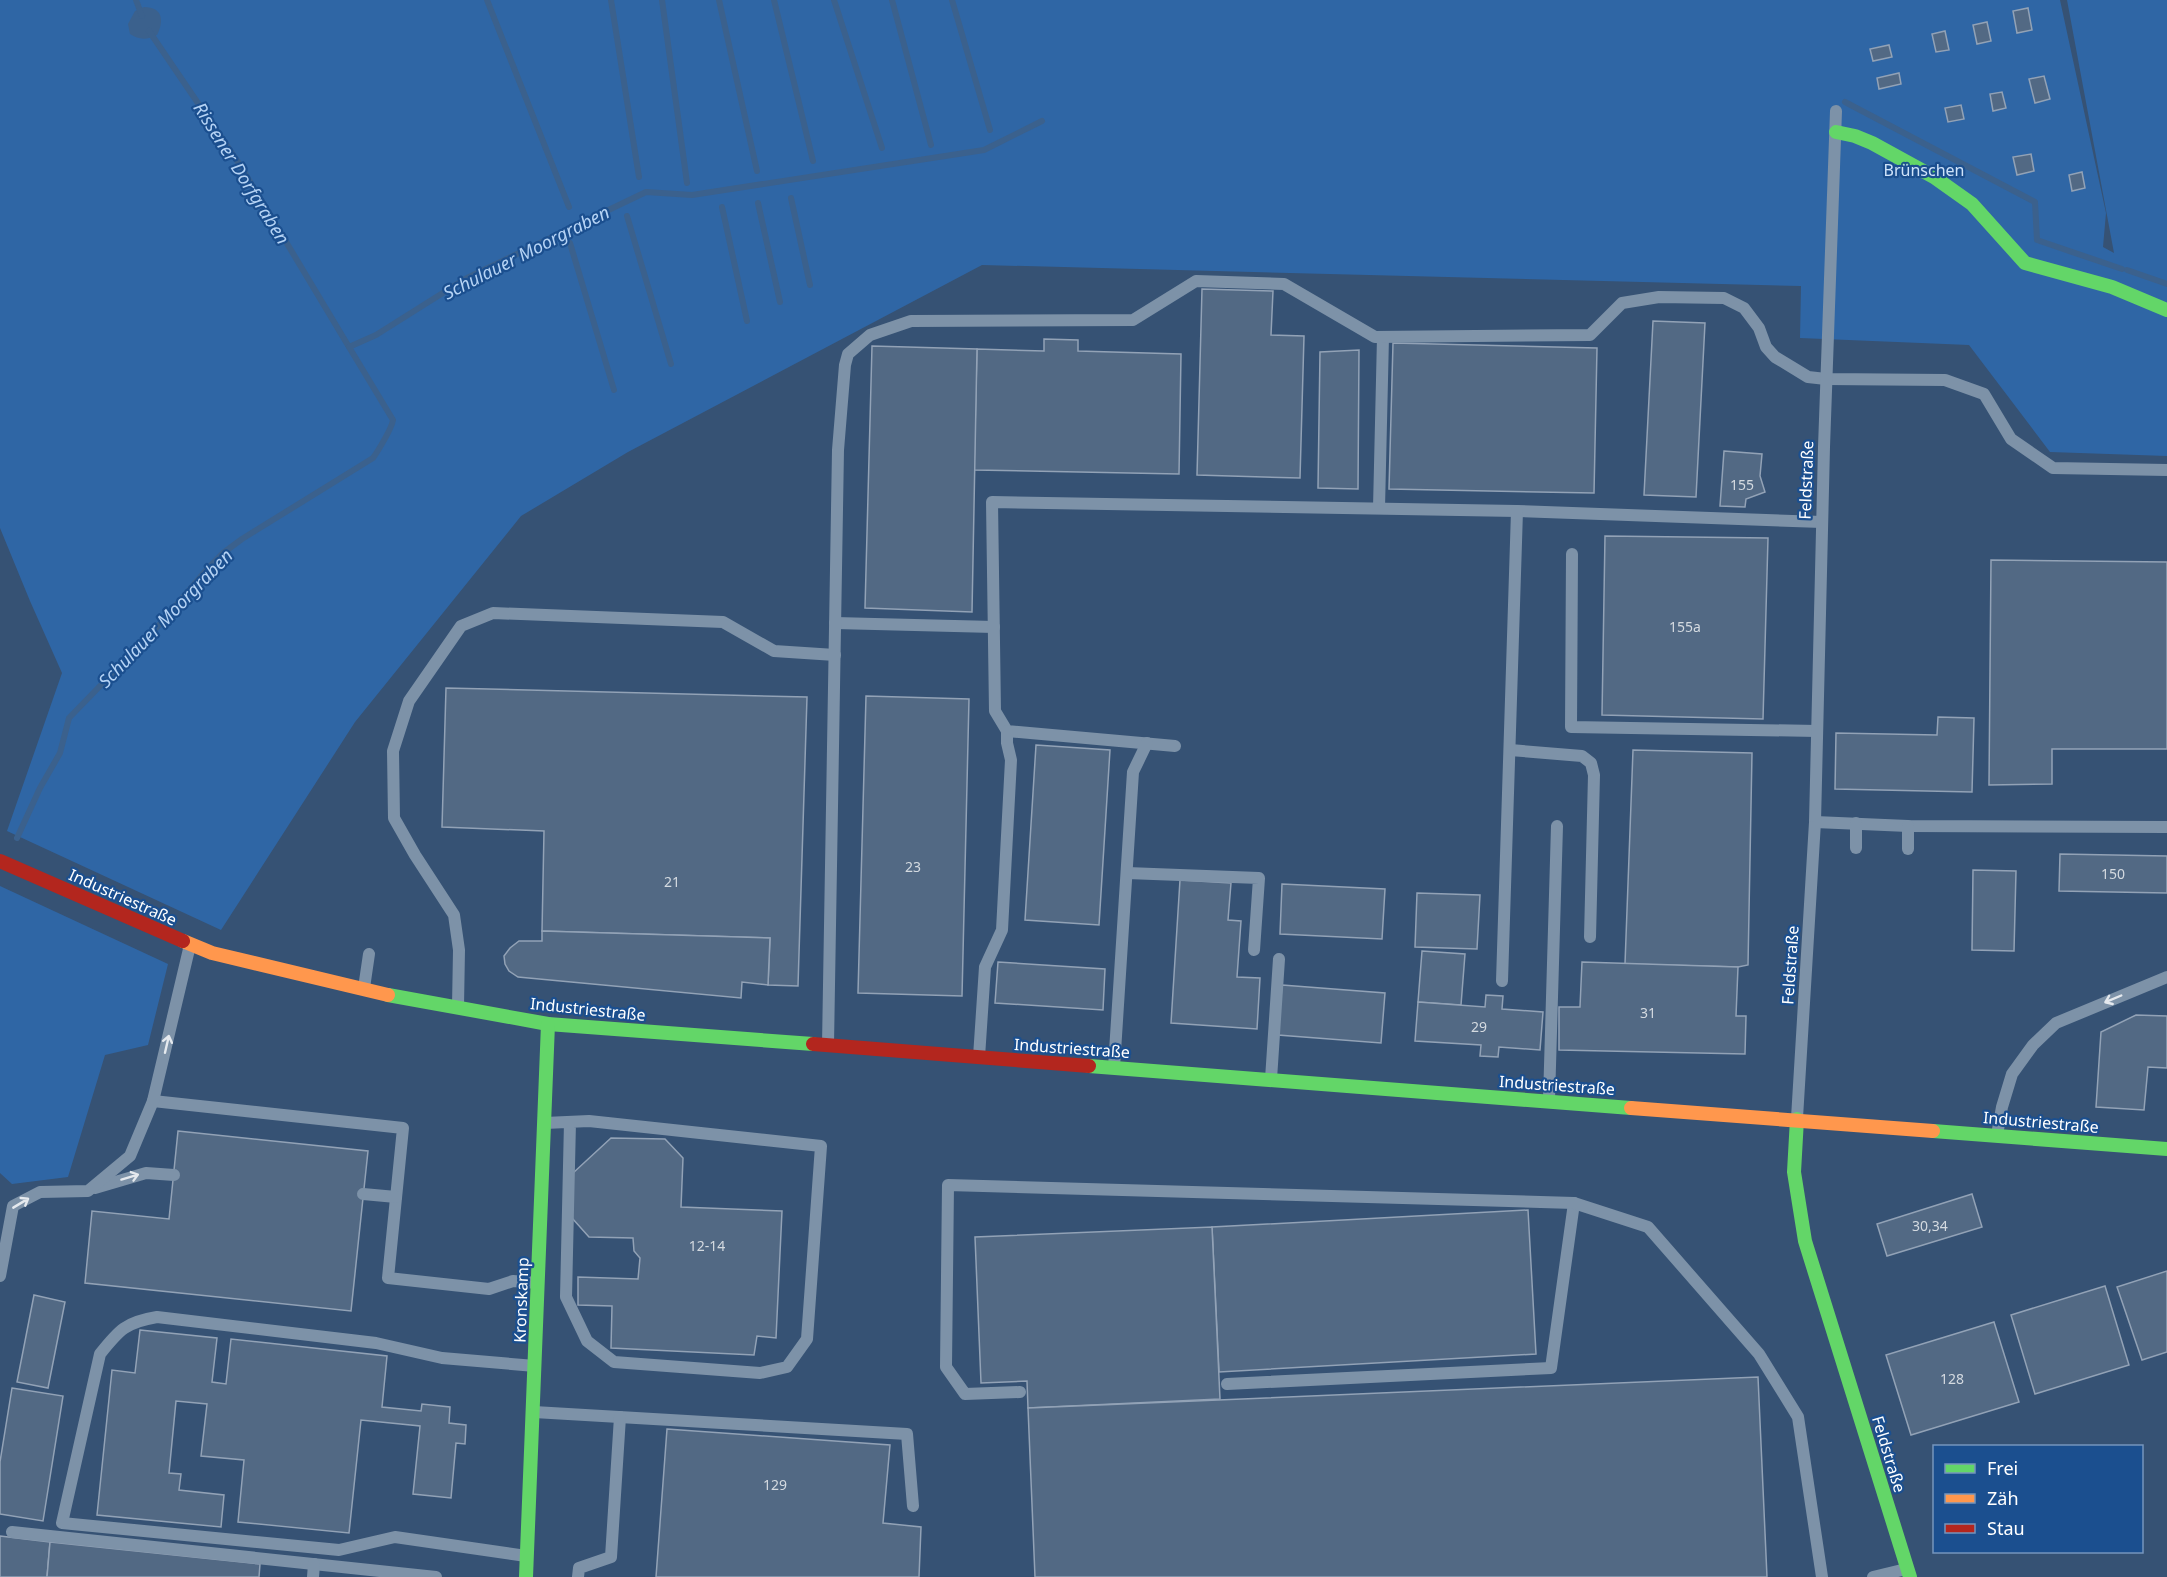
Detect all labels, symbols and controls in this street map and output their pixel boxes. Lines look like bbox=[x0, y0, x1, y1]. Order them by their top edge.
water label: Rissener Dorfgraben bbox=[189, 98, 295, 248]
park label: Brünschen bbox=[1884, 159, 1964, 181]
water label: Schulauer Moorgraben bbox=[439, 200, 613, 304]
street label: Feldstraße bbox=[1794, 440, 1818, 520]
house number: 155 bbox=[1730, 475, 1754, 494]
water label: Schulauer Moorgraben bbox=[93, 544, 237, 692]
house number: 155a bbox=[1669, 617, 1701, 636]
house number: 23 bbox=[905, 857, 921, 876]
street label: Industriestraße bbox=[66, 863, 180, 931]
house number: 150 bbox=[2101, 864, 2125, 883]
house number: 21 bbox=[664, 872, 680, 891]
street label: Feldstraße bbox=[1776, 925, 1804, 1005]
street label: Industriestraße bbox=[529, 992, 647, 1026]
one-way arrow bbox=[2104, 995, 2122, 1006]
house number: 31 bbox=[1640, 1003, 1656, 1022]
house number: 29 bbox=[1471, 1017, 1487, 1036]
street label: Industriestraße bbox=[1013, 1033, 1131, 1063]
one-way arrow bbox=[161, 1035, 173, 1054]
street label: Industriestraße bbox=[1498, 1070, 1616, 1100]
street label: Industriestraße bbox=[1982, 1106, 2100, 1138]
one-way arrow bbox=[120, 1171, 139, 1182]
one-way arrow bbox=[12, 1197, 29, 1209]
house number: 30,34 bbox=[1912, 1216, 1948, 1235]
house number: 12-14 bbox=[689, 1236, 725, 1255]
street label: Kronskamp bbox=[509, 1257, 533, 1343]
house number: 128 bbox=[1940, 1369, 1964, 1388]
street label: Feldstraße bbox=[1867, 1413, 1911, 1495]
legend bbox=[1933, 1445, 2143, 1553]
text: Frei bbox=[1987, 1456, 2018, 1480]
house number: 129 bbox=[763, 1475, 787, 1494]
text: Zäh bbox=[1987, 1486, 2019, 1510]
text: Stau bbox=[1987, 1516, 2025, 1540]

